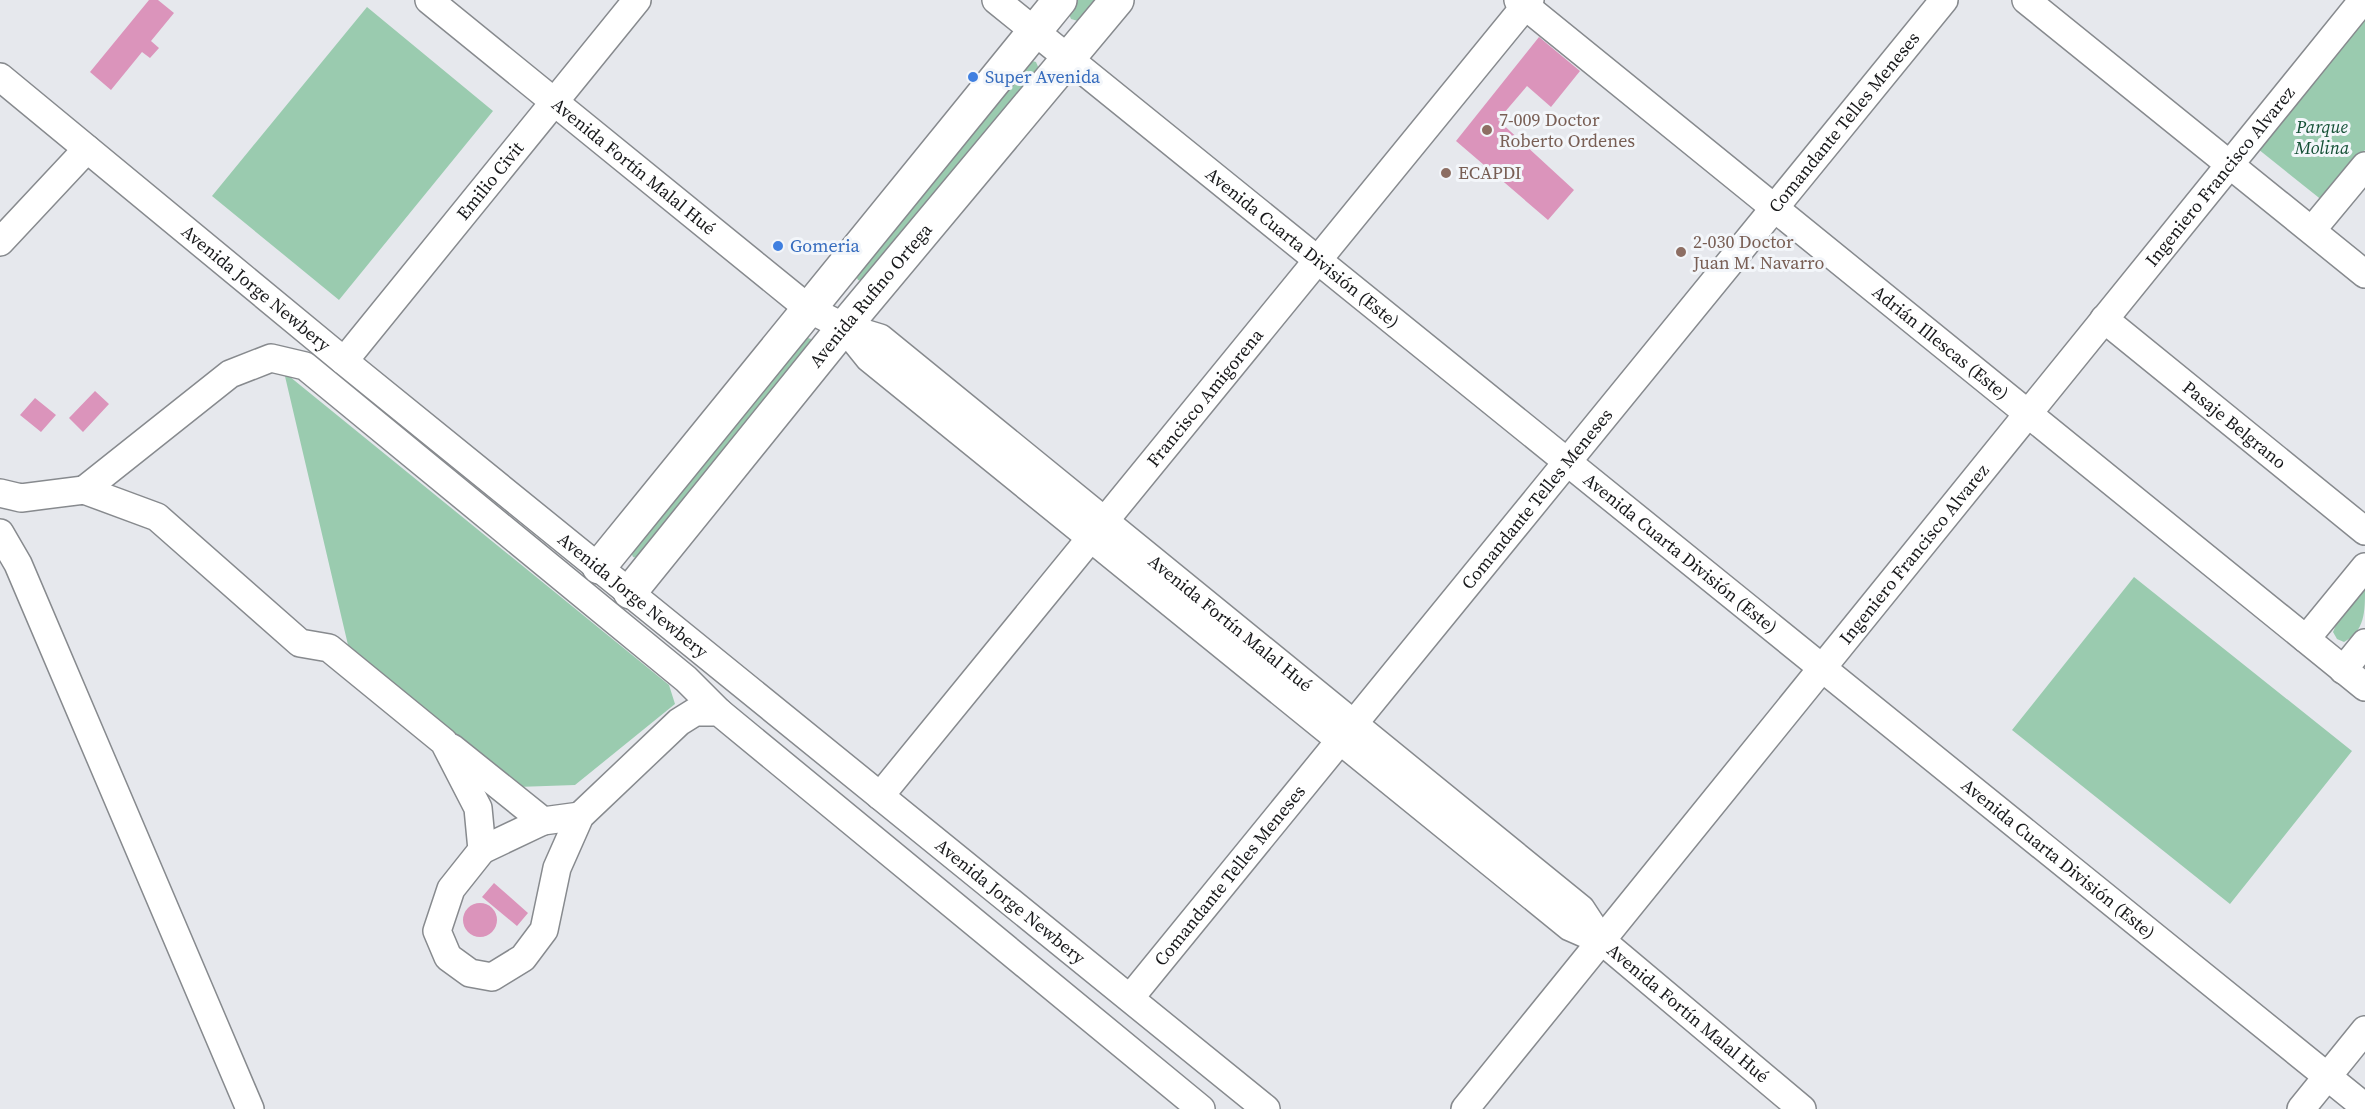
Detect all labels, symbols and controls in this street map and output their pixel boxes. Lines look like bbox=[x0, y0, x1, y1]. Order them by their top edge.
street label: Comandante Telles Meneses bbox=[1762, 26, 1925, 218]
place label: Super Avenida bbox=[985, 64, 1101, 89]
marker: Super Avenida bbox=[966, 70, 980, 84]
street label: Ingeniero Francisco Alvarez bbox=[2139, 81, 2300, 271]
street label: Avenida Fortín Malal Hué bbox=[547, 92, 721, 240]
place label: 7-009 Doctor Roberto Ordenes bbox=[1499, 107, 1635, 153]
park label: Parque Molina bbox=[2294, 114, 2350, 160]
marker: 7-009 Doctor Roberto Ordenes bbox=[1480, 123, 1494, 137]
street label: Emilio Civit bbox=[450, 136, 529, 225]
place label: ECAPDI bbox=[1458, 160, 1521, 185]
street label: Avenida Cuarta División (Este) bbox=[1200, 161, 1405, 333]
marker: ECAPDI bbox=[1439, 166, 1453, 180]
street label: Avenida Rufino Ortega bbox=[803, 217, 938, 373]
street label: Avenida Jorge Newbery bbox=[176, 219, 337, 358]
place label: 2-030 Doctor Juan M. Navarro bbox=[1692, 229, 1824, 275]
place label: Gomeria bbox=[790, 233, 861, 258]
marker: Gomeria bbox=[771, 239, 785, 253]
marker: 2-030 Doctor Juan M. Navarro bbox=[1674, 245, 1688, 259]
street label: Adrián Illescas (Este) bbox=[1867, 279, 2014, 405]
street label: Francisco Amigorena bbox=[1141, 323, 1269, 472]
street label: Pasaje Belgrano bbox=[2177, 375, 2292, 474]
street label: Comandante Telles Meneses bbox=[1455, 403, 1618, 594]
street label: Ingeniero Francisco Alvarez bbox=[1833, 458, 1995, 649]
street label: Avenida Cuarta División (Este) bbox=[1578, 467, 1783, 639]
street label: Avenida Jorge Newbery bbox=[553, 526, 714, 664]
street label: Avenida Fortín Malal Hué bbox=[1143, 549, 1318, 697]
street label: Avenida Cuarta División (Este) bbox=[1956, 772, 2161, 945]
street label: Comandante Telles Meneses bbox=[1148, 779, 1311, 971]
street label: Avenida Jorge Newbery bbox=[930, 833, 1092, 970]
street label: Avenida Fortín Malal Hué bbox=[1602, 937, 1775, 1088]

